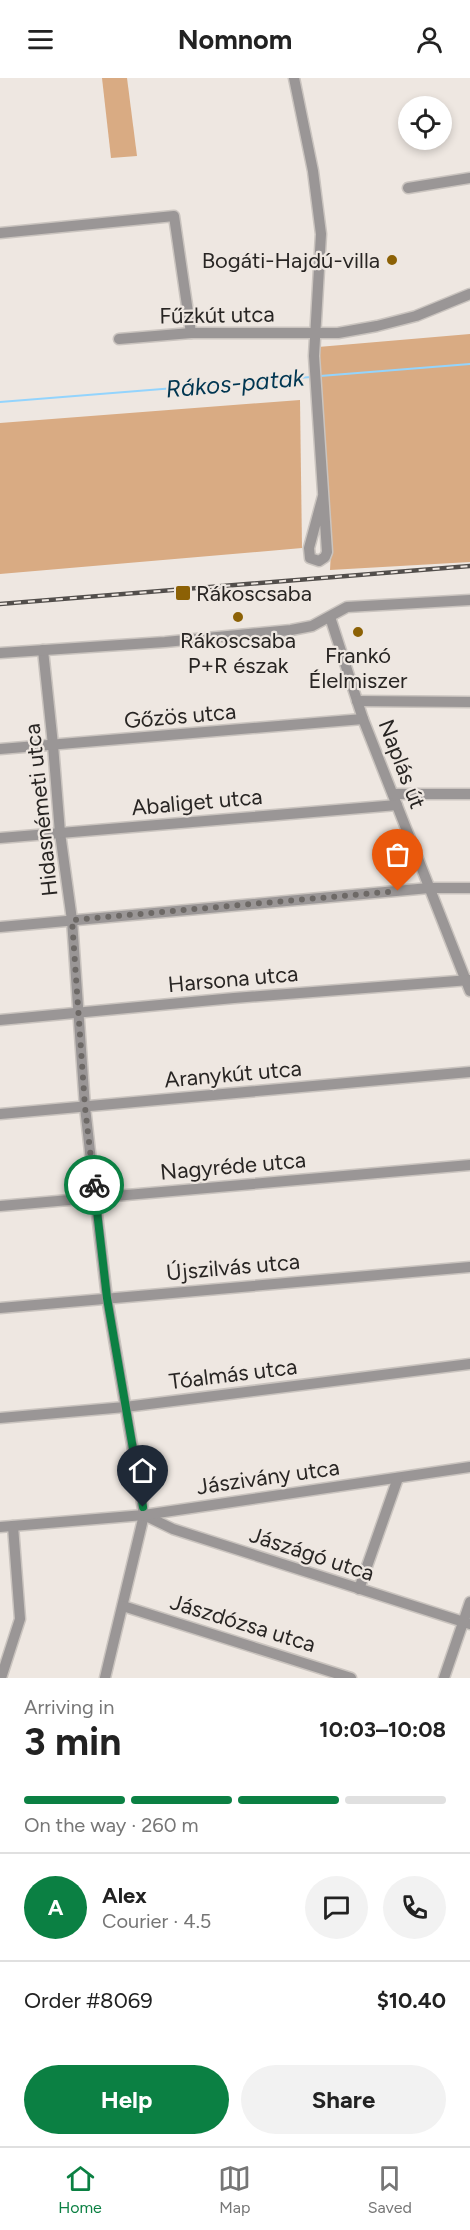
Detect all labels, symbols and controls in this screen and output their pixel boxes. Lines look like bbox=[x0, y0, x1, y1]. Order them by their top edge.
icon: menu bbox=[24, 23, 57, 56]
text: Nomnom bbox=[178, 23, 292, 56]
icon: person bbox=[413, 23, 446, 56]
map controls bbox=[398, 96, 452, 150]
button: locate bbox=[398, 96, 452, 150]
place label: Bogáti-Hajdú-villa bbox=[202, 247, 380, 274]
marker: Bogáti-Hajdú-villa bbox=[385, 253, 399, 267]
street label: Fűzkút utca bbox=[159, 300, 275, 330]
water label: Rákos-patak bbox=[165, 362, 307, 404]
place label: Rákoscsaba bbox=[196, 580, 312, 607]
marker: Rákoscsaba bbox=[174, 584, 192, 602]
marker: Rákoscsaba P+R észak bbox=[231, 610, 245, 624]
marker: Frankó Élelmiszer bbox=[351, 625, 365, 639]
place label: Rákoscsaba P+R észak bbox=[180, 627, 296, 679]
place label: Frankó Élelmiszer bbox=[308, 642, 408, 694]
street label: Gőzös utca bbox=[123, 698, 237, 734]
street label: Naplás út bbox=[373, 715, 431, 813]
street label: Hidasnémeti utca bbox=[19, 722, 63, 898]
street label: Abaliget utca bbox=[130, 783, 264, 821]
pin bbox=[372, 829, 423, 891]
icon: bag bbox=[381, 838, 414, 871]
street label: Harsona utca bbox=[167, 960, 299, 998]
street label: Aranykút utca bbox=[163, 1055, 303, 1093]
street label: Nagyréde utca bbox=[159, 1146, 307, 1186]
courier bbox=[64, 1155, 124, 1215]
icon: bike bbox=[78, 1169, 111, 1202]
street label: Újszilvás utca bbox=[165, 1248, 301, 1286]
street label: Tóalmás utca bbox=[167, 1353, 299, 1395]
pin bbox=[117, 1445, 168, 1507]
icon: home bbox=[126, 1454, 159, 1487]
street label: Jászivány utca bbox=[195, 1454, 341, 1500]
street label: Jászágó utca bbox=[246, 1521, 378, 1587]
street label: Jászdózsa utca bbox=[167, 1588, 319, 1658]
text: Arriving in bbox=[24, 1695, 114, 1719]
text: 10:03–10:08 bbox=[319, 1716, 446, 1743]
text: 3 min bbox=[24, 1718, 121, 1765]
text: On the way · 260 m bbox=[24, 1813, 198, 1837]
button: chat bbox=[305, 1876, 368, 1939]
button: phone bbox=[383, 1876, 446, 1939]
text: Alex bbox=[102, 1882, 147, 1909]
text: A bbox=[48, 1894, 63, 1921]
text: Courier · 4.5 bbox=[102, 1909, 211, 1933]
text: Order #8069 bbox=[24, 1987, 153, 2014]
text: $10.40 bbox=[377, 1987, 446, 2014]
button: Help bbox=[24, 2065, 229, 2134]
button: Share bbox=[241, 2065, 446, 2134]
tab: Home bbox=[58, 2162, 102, 2217]
tab: Map bbox=[218, 2162, 251, 2217]
tab: Saved bbox=[368, 2162, 412, 2217]

